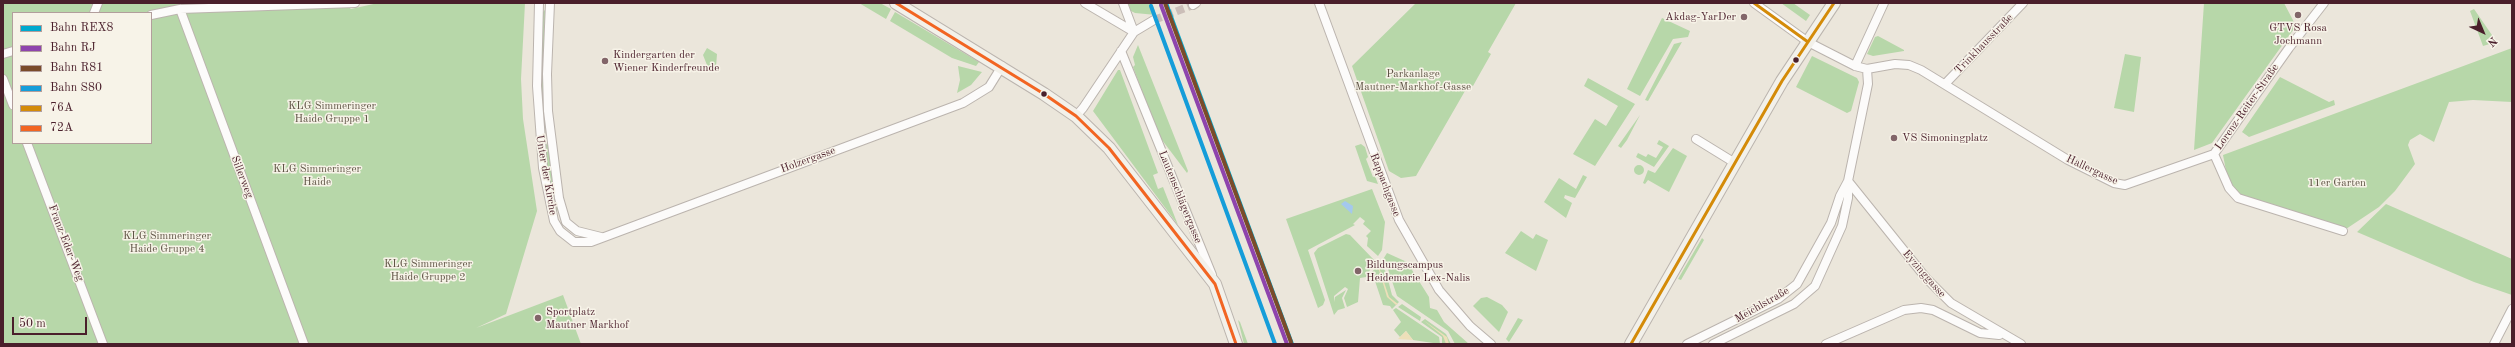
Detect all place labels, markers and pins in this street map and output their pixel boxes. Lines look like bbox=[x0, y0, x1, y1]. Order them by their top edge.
place label: Akdag-YarDer bbox=[1665, 10, 1736, 24]
marker: GTVS Rosa Jochmann bbox=[2293, 10, 2303, 20]
marker: Akdag-YarDer bbox=[1739, 12, 1749, 22]
place label: GTVS Rosa Jochmann bbox=[2269, 21, 2327, 47]
place label: Kindergarten der Wiener Kinderfreunde bbox=[613, 48, 719, 74]
unlabelled marker bbox=[1791, 55, 1801, 65]
marker: Kindergarten der Wiener Kinderfreunde bbox=[600, 56, 610, 66]
unlabelled marker bbox=[1039, 89, 1049, 99]
place label: VS Simoningplatz bbox=[1902, 131, 1988, 145]
marker: VS Simoningplatz bbox=[1889, 133, 1899, 143]
place label: Bildungscampus Heidemarie Lex-Nalis bbox=[1366, 258, 1470, 284]
marker: Bildungscampus Heidemarie Lex-Nalis bbox=[1353, 266, 1363, 276]
place label: Sportplatz Mautner Markhof bbox=[546, 305, 629, 331]
marker: Sportplatz Mautner Markhof bbox=[533, 313, 543, 323]

